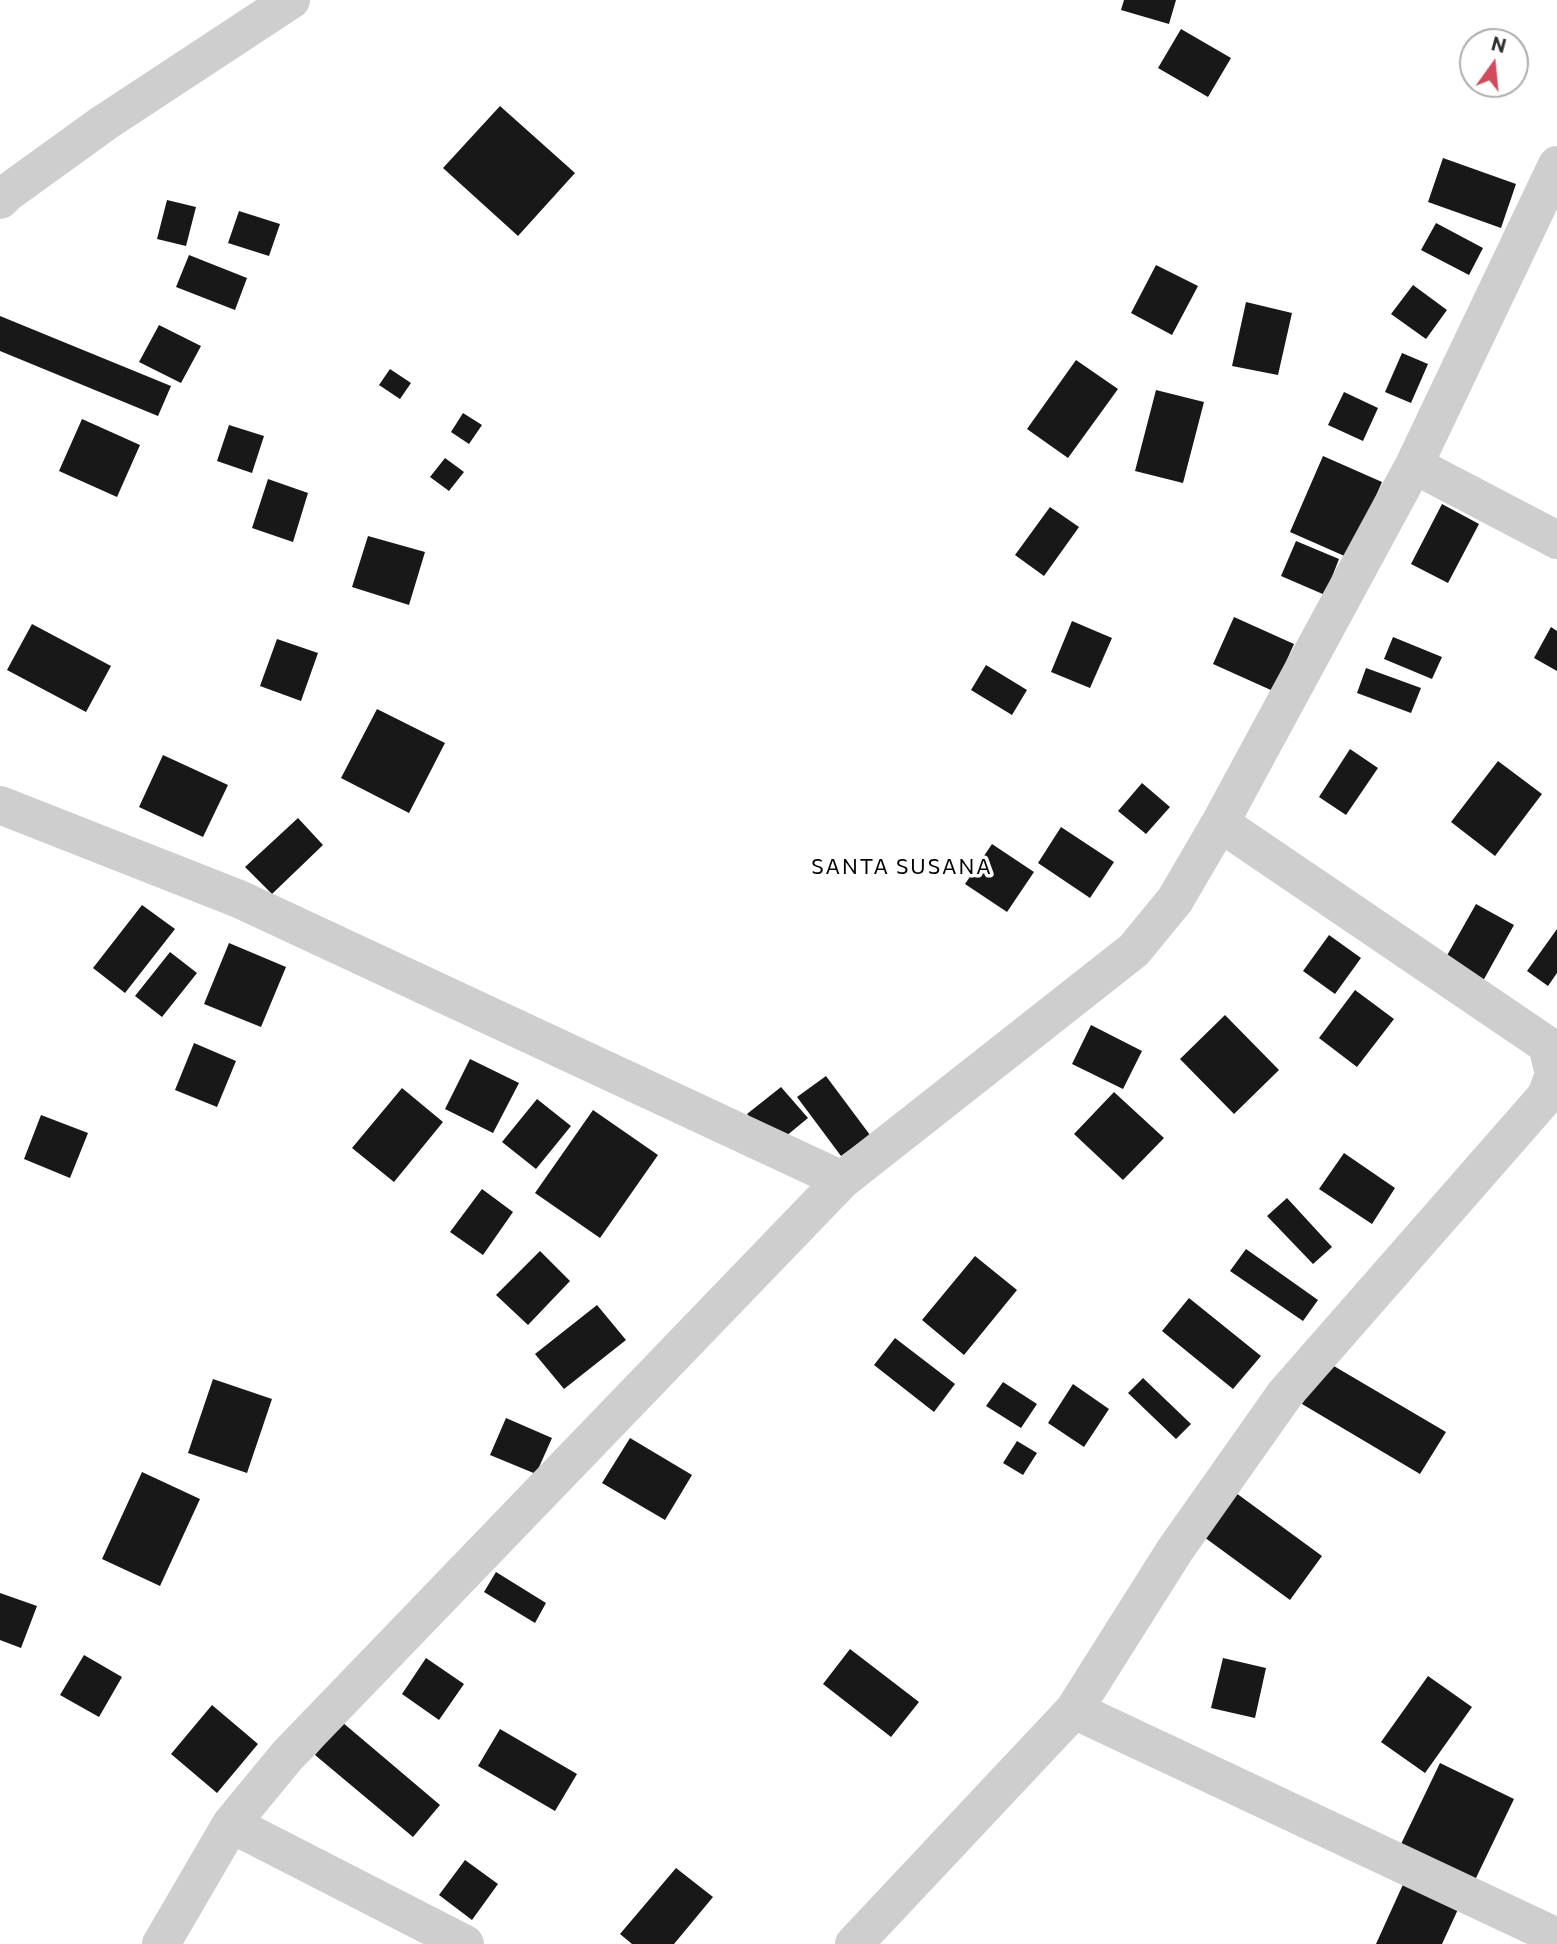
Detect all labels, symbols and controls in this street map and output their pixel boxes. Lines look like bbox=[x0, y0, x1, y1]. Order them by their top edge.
north arrow bbox=[1459, 28, 1529, 98]
text: N bbox=[1489, 31, 1509, 57]
district label: SANTA SUSANA bbox=[813, 854, 991, 880]

